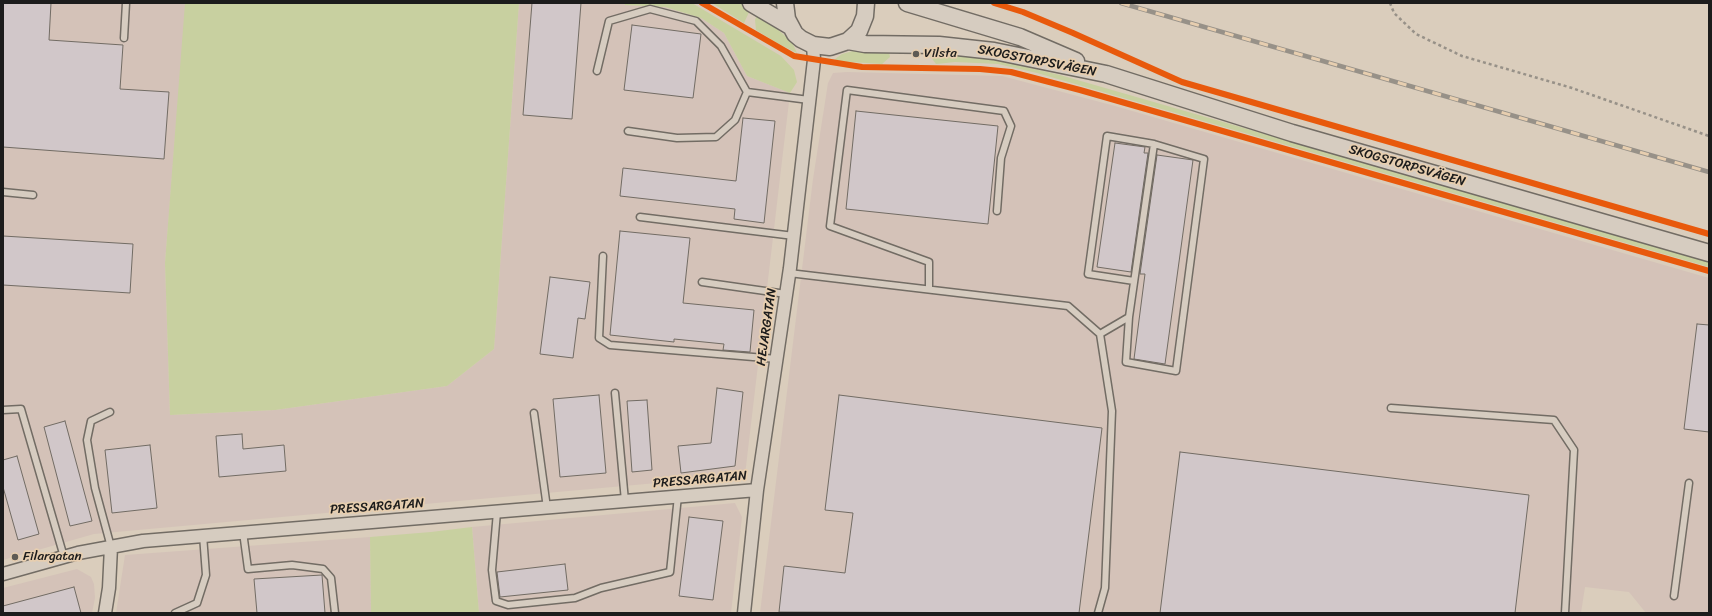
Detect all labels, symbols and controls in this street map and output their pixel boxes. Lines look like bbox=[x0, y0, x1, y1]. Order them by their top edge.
street label: SKOGSTORPSVÄGEN bbox=[976, 42, 1098, 80]
place label: Vilsta bbox=[924, 46, 957, 62]
marker: Vilsta bbox=[911, 49, 921, 59]
street label: SKOGSTORPSVÄGEN bbox=[1347, 142, 1467, 190]
street label: HEJARGATAN bbox=[754, 287, 780, 367]
street label: PRESSARGATAN bbox=[652, 468, 748, 492]
street label: PRESSARGATAN bbox=[329, 496, 425, 518]
place label: Filargatan bbox=[23, 549, 82, 565]
marker: Filargatan bbox=[10, 552, 20, 562]

